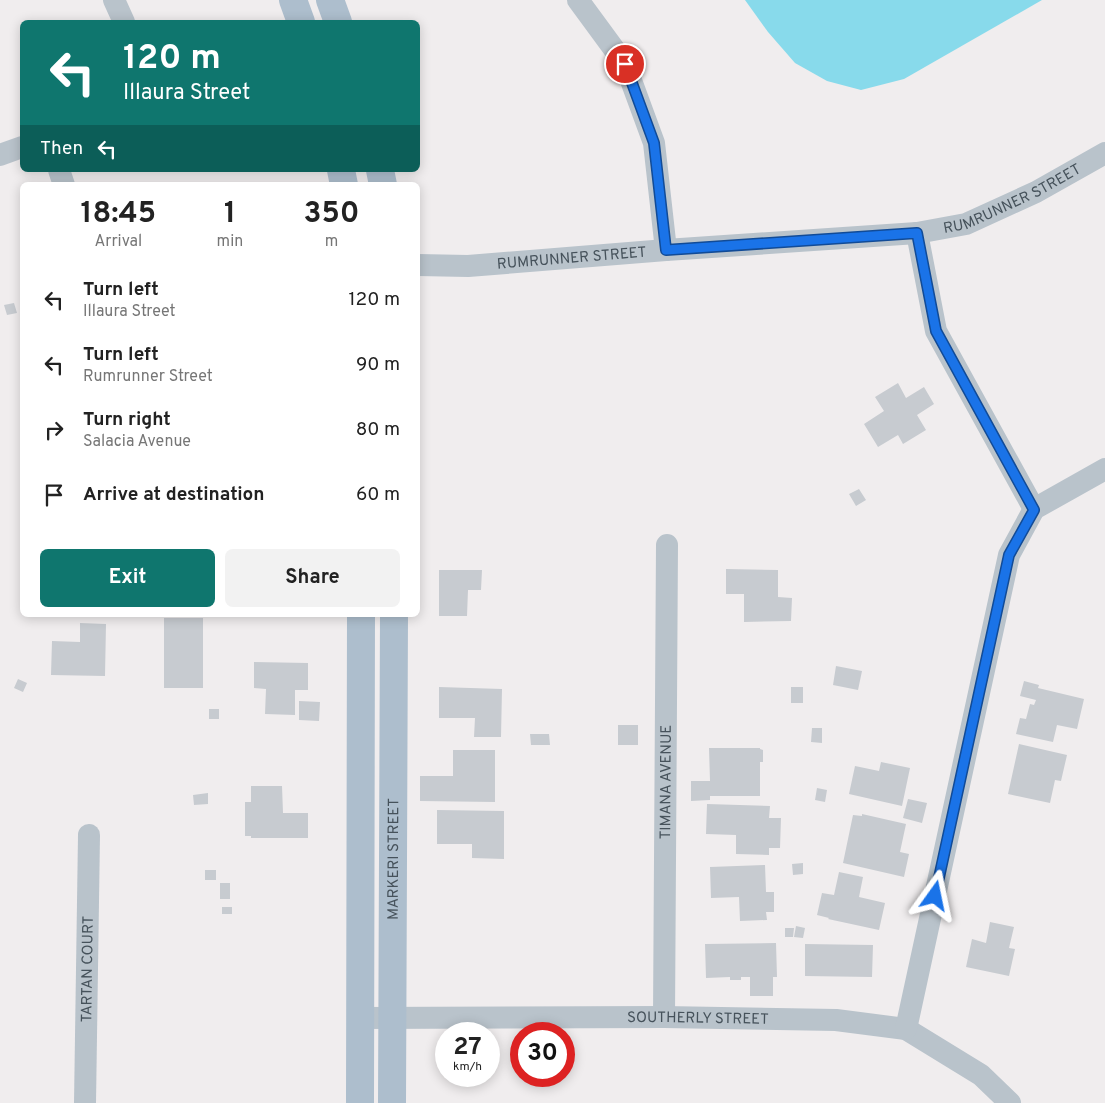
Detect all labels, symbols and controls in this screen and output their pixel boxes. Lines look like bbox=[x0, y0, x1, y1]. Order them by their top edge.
text: 120 m bbox=[123, 37, 221, 81]
icon: left bbox=[40, 40, 105, 105]
pin bbox=[604, 43, 646, 85]
icon: arrive bbox=[611, 50, 639, 78]
text: Illaura Street bbox=[123, 80, 250, 107]
icon: left bbox=[93, 135, 121, 163]
text: Then bbox=[40, 137, 83, 161]
street label: RUMRUNNER STREET bbox=[942, 160, 1085, 239]
text: 18:45 bbox=[80, 196, 156, 233]
text: 1 bbox=[224, 196, 236, 233]
text: 350 bbox=[304, 196, 360, 233]
text: Arrival bbox=[94, 232, 142, 252]
text: min bbox=[217, 232, 243, 252]
text: m bbox=[325, 232, 338, 252]
street label: RUMRUNNER STREET bbox=[496, 244, 647, 275]
text: Turn left bbox=[83, 278, 159, 302]
icon: left bbox=[40, 286, 68, 314]
text: 120 m bbox=[349, 288, 400, 312]
text: Illaura Street bbox=[83, 302, 176, 322]
text: Turn left bbox=[83, 343, 159, 367]
icon: left bbox=[40, 351, 68, 379]
text: 90 m bbox=[356, 353, 400, 377]
text: Rumrunner Street bbox=[83, 367, 213, 387]
text: Turn right bbox=[83, 408, 171, 432]
icon: right bbox=[40, 416, 68, 444]
text: 80 m bbox=[356, 418, 400, 442]
text: Salacia Avenue bbox=[83, 432, 191, 452]
icon: arrive bbox=[40, 481, 68, 509]
text: Arrive at destination bbox=[83, 483, 264, 507]
text: 60 m bbox=[356, 483, 400, 507]
button: Exit bbox=[40, 549, 215, 607]
button: Share bbox=[225, 549, 400, 607]
street label: TIMANA AVENUE bbox=[657, 725, 677, 839]
street label: MARKERI STREET bbox=[385, 798, 404, 920]
position arrow bbox=[908, 869, 960, 921]
street label: TARTAN COURT bbox=[78, 915, 99, 1023]
street label: SOUTHERLY STREET bbox=[627, 1009, 769, 1030]
speed limit sign: 30 bbox=[510, 1022, 575, 1087]
text: 27 bbox=[453, 1032, 482, 1064]
text: km/h bbox=[453, 1059, 482, 1075]

